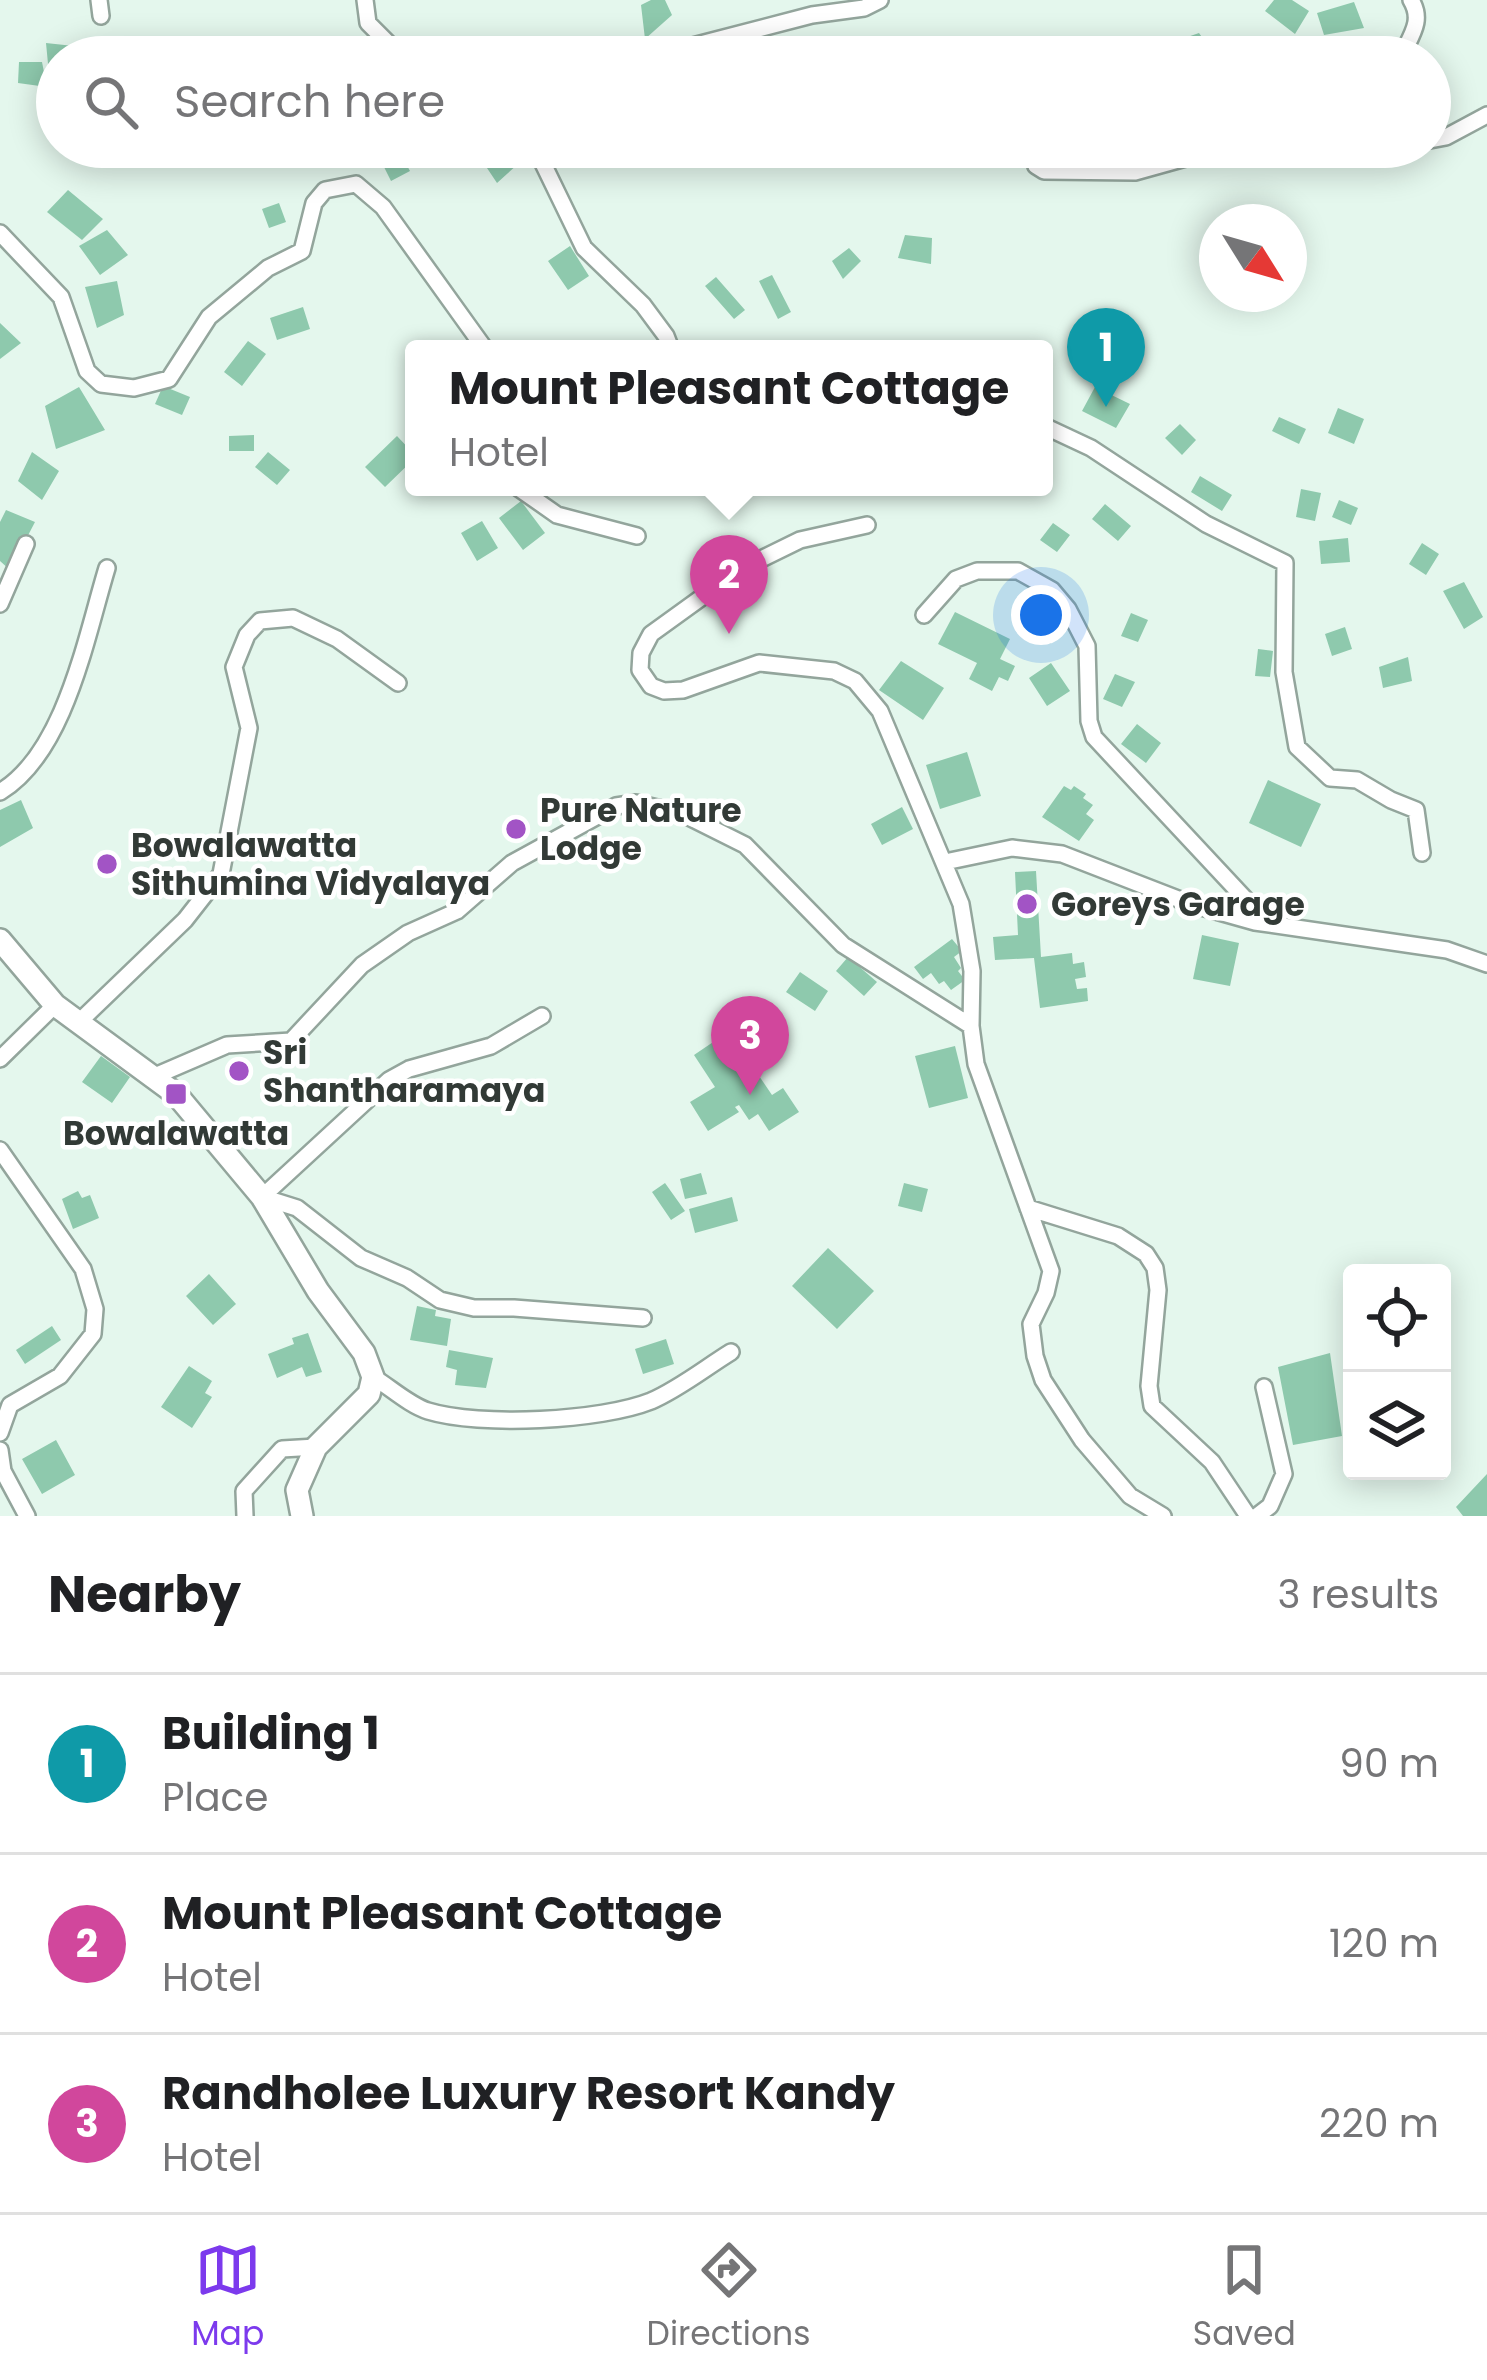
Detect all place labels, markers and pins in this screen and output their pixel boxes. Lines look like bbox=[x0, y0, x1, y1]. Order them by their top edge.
pin: 1 bbox=[1067, 308, 1145, 407]
pin: 2 bbox=[690, 535, 768, 634]
place label: Pure Nature Lodge bbox=[540, 787, 742, 872]
marker: Pure Nature Lodge bbox=[503, 816, 529, 842]
place label: Bowalawatta Sithumina Vidyalaya bbox=[131, 822, 490, 907]
marker: Bowalawatta Sithumina Vidyalaya bbox=[94, 851, 120, 877]
place label: Goreys Garage bbox=[1051, 881, 1305, 928]
marker: Goreys Garage bbox=[1014, 891, 1040, 917]
pin: 3 bbox=[711, 996, 789, 1095]
place label: Sri Shantharamaya bbox=[263, 1029, 545, 1114]
marker: Sri Shantharamaya bbox=[226, 1058, 252, 1084]
marker: Bowalawatta bbox=[163, 1081, 189, 1107]
place label: Bowalawatta bbox=[63, 1110, 289, 1157]

